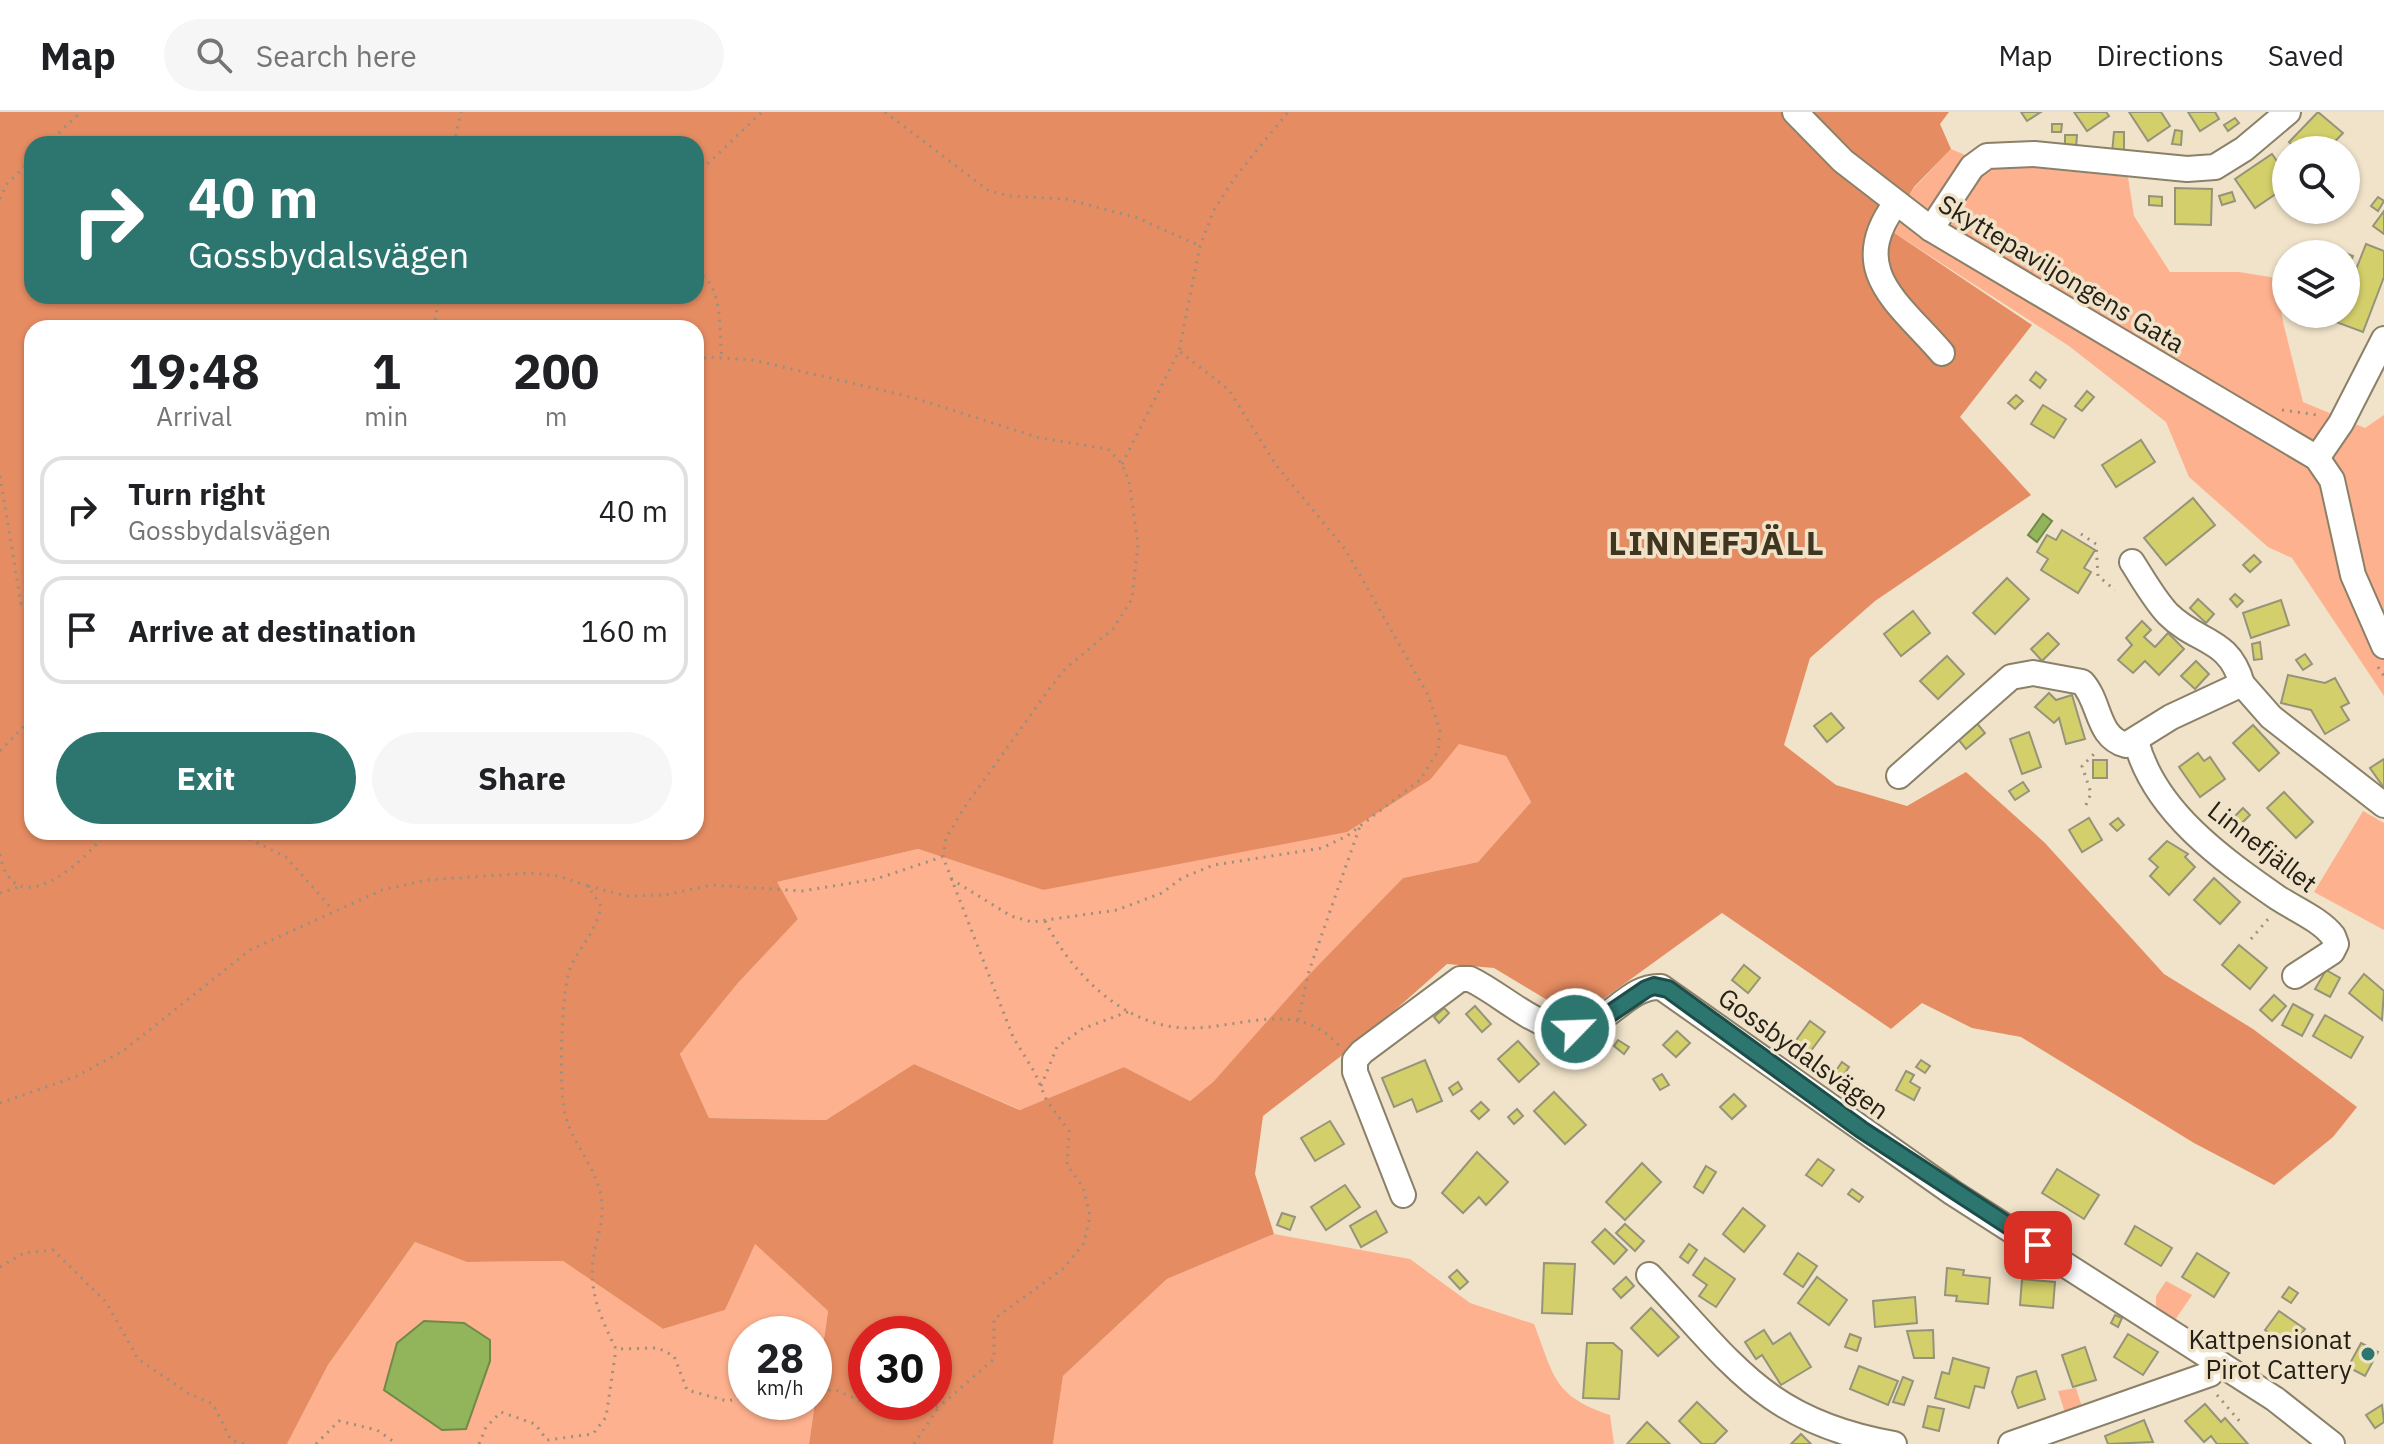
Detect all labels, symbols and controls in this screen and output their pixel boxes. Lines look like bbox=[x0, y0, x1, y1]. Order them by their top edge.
search box bbox=[164, 19, 724, 91]
text: Map bbox=[40, 31, 116, 80]
icon: search bbox=[192, 33, 236, 77]
text: Search here bbox=[256, 36, 417, 75]
text: Map bbox=[1998, 37, 2052, 74]
text: Directions bbox=[2096, 37, 2224, 74]
text: Saved bbox=[2268, 37, 2344, 74]
map controls bbox=[2272, 136, 2360, 328]
button: search bbox=[2272, 136, 2360, 224]
text: 40 m bbox=[188, 161, 318, 233]
icon: right bbox=[56, 168, 160, 272]
street label: Skyttepaviljongens Gata bbox=[1933, 186, 2191, 360]
text: Gossbydalsvägen bbox=[188, 231, 469, 278]
button: layers bbox=[2272, 240, 2360, 328]
text: 19:48 bbox=[129, 340, 260, 402]
text: 1 bbox=[372, 340, 401, 402]
text: 200 bbox=[513, 340, 599, 402]
text: Arrival bbox=[156, 399, 232, 433]
text: min bbox=[364, 399, 408, 433]
text: m bbox=[545, 399, 567, 433]
text: Turn right bbox=[128, 474, 266, 513]
icon: right bbox=[60, 488, 104, 532]
text: 40 m bbox=[599, 491, 668, 530]
text: Gossbydalsvägen bbox=[128, 513, 331, 547]
district label: LINNEFJÄLL bbox=[1608, 520, 1826, 564]
icon: arrive bbox=[60, 608, 104, 652]
text: Arrive at destination bbox=[128, 611, 416, 650]
text: 160 m bbox=[581, 611, 668, 650]
button: Exit bbox=[56, 732, 356, 824]
button: Share bbox=[372, 732, 672, 824]
street label: Linnefjället bbox=[2201, 793, 2325, 899]
street label: Gossbydalsvägen bbox=[1712, 980, 1896, 1126]
position arrow bbox=[1533, 987, 1617, 1071]
pin bbox=[2004, 1211, 2072, 1279]
icon: arrive bbox=[2016, 1223, 2060, 1267]
speed limit sign: 30 bbox=[848, 1316, 952, 1420]
place label: Kattpensionat Pirot Cattery bbox=[2188, 1322, 2352, 1386]
text: 28 bbox=[756, 1332, 804, 1384]
marker: Kattpensionat Pirot Cattery bbox=[2359, 1345, 2377, 1363]
text: km/h bbox=[756, 1374, 804, 1401]

